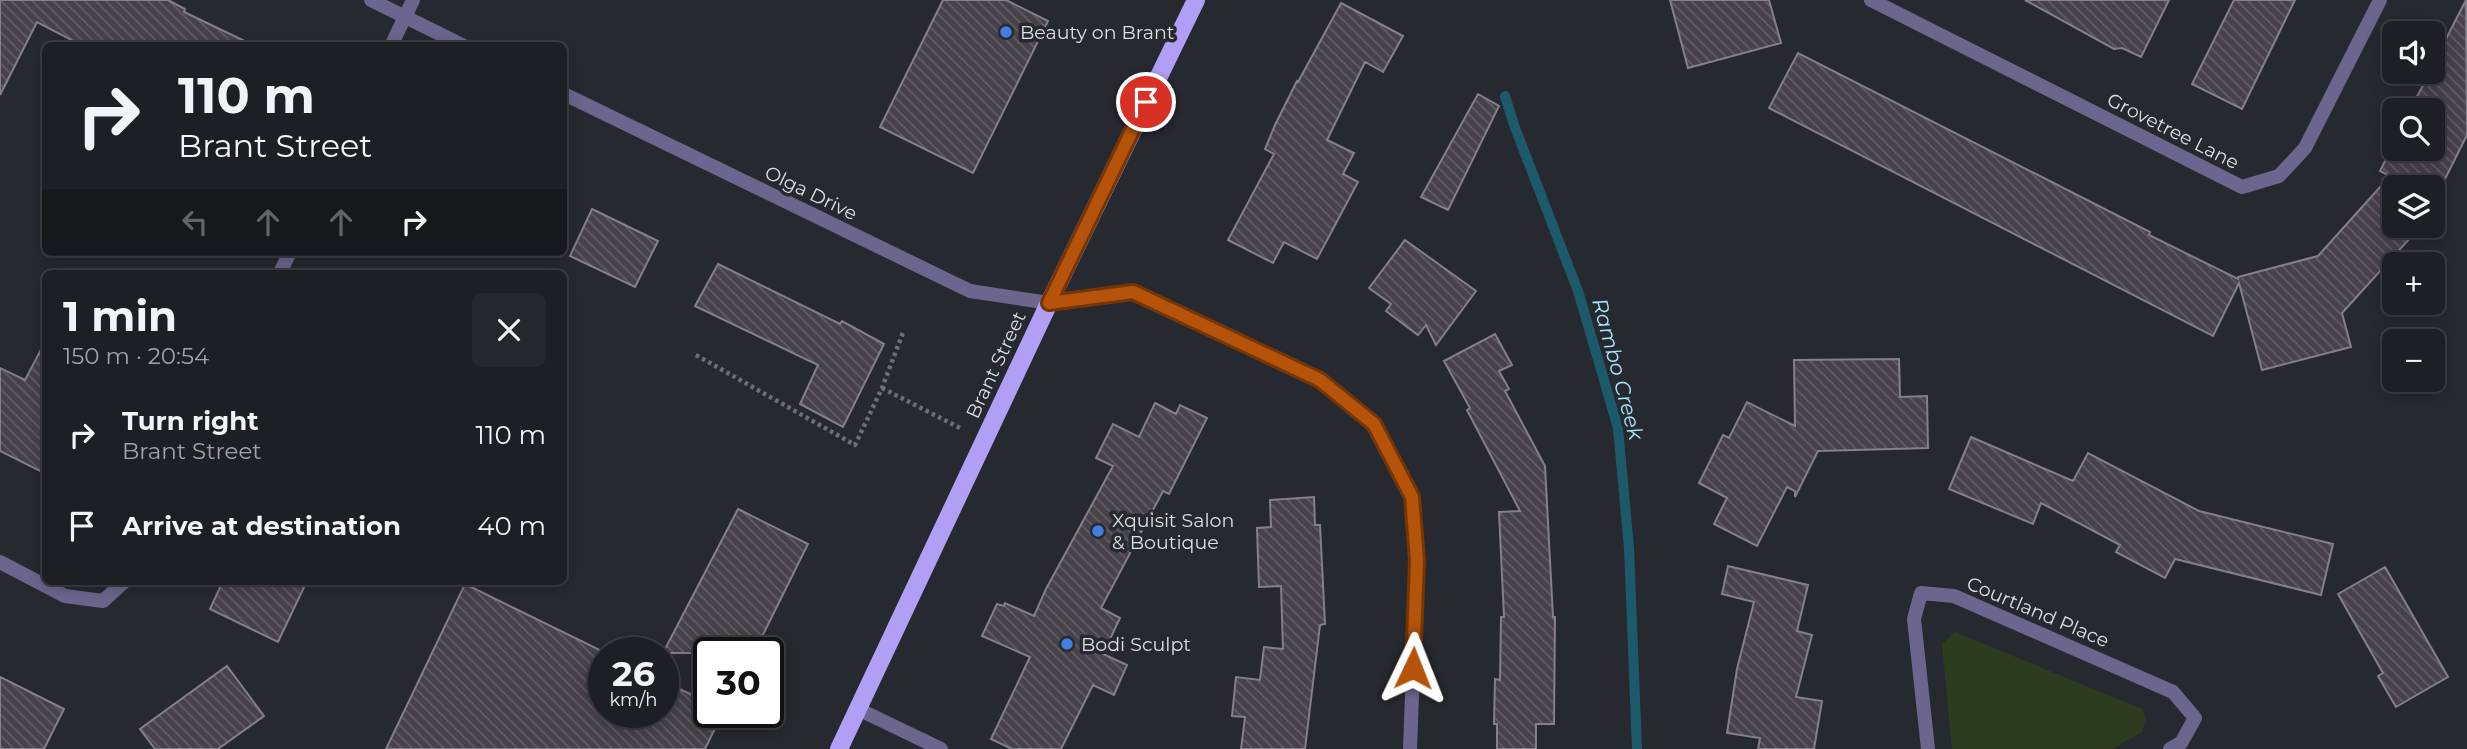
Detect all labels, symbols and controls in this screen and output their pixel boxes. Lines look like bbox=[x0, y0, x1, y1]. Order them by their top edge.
place label: Beauty on Brant bbox=[1020, 21, 1175, 44]
map controls bbox=[2382, 21, 2445, 392]
button: sound bbox=[2382, 21, 2445, 84]
marker: Beauty on Brant bbox=[998, 24, 1014, 40]
text: 110 m bbox=[178, 66, 315, 125]
icon: right bbox=[63, 70, 154, 161]
pin bbox=[1116, 72, 1176, 132]
icon: arrive bbox=[1127, 83, 1165, 121]
street label: Grovetree Lane bbox=[2103, 88, 2243, 174]
button: search bbox=[2382, 98, 2445, 161]
text: Brant Street bbox=[178, 126, 372, 165]
street label: Olga Drive bbox=[761, 161, 861, 225]
button: layers bbox=[2382, 175, 2445, 238]
icon: left bbox=[176, 203, 214, 241]
icon: ahead bbox=[249, 203, 287, 241]
icon: ahead bbox=[322, 203, 360, 241]
icon: right bbox=[395, 203, 433, 241]
button: + bbox=[2382, 252, 2445, 315]
text: 1 min bbox=[63, 290, 177, 342]
button: close bbox=[472, 293, 546, 367]
water label: Rambo Creek bbox=[1587, 295, 1649, 444]
street label: Brant Street bbox=[961, 308, 1031, 422]
button: − bbox=[2382, 329, 2445, 392]
text: 150 m · 20:54 bbox=[63, 342, 209, 370]
text: Turn right bbox=[122, 405, 258, 437]
icon: right bbox=[63, 416, 101, 454]
text: 110 m bbox=[476, 419, 546, 451]
text: Brant Street bbox=[122, 437, 262, 465]
icon: arrive bbox=[63, 507, 101, 545]
place label: Xquisit Salon & Boutique bbox=[1112, 509, 1234, 554]
text: Arrive at destination bbox=[122, 510, 401, 542]
text: 40 m bbox=[477, 510, 546, 542]
marker: Xquisit Salon & Boutique bbox=[1090, 523, 1106, 539]
street label: Courtland Place bbox=[1963, 572, 2113, 652]
position arrow bbox=[1376, 631, 1450, 705]
place label: Bodi Sculpt bbox=[1081, 633, 1191, 656]
marker: Bodi Sculpt bbox=[1059, 636, 1075, 652]
speed limit sign: 30 bbox=[693, 637, 784, 728]
text: 26 bbox=[612, 652, 655, 695]
text: km/h bbox=[609, 689, 658, 711]

